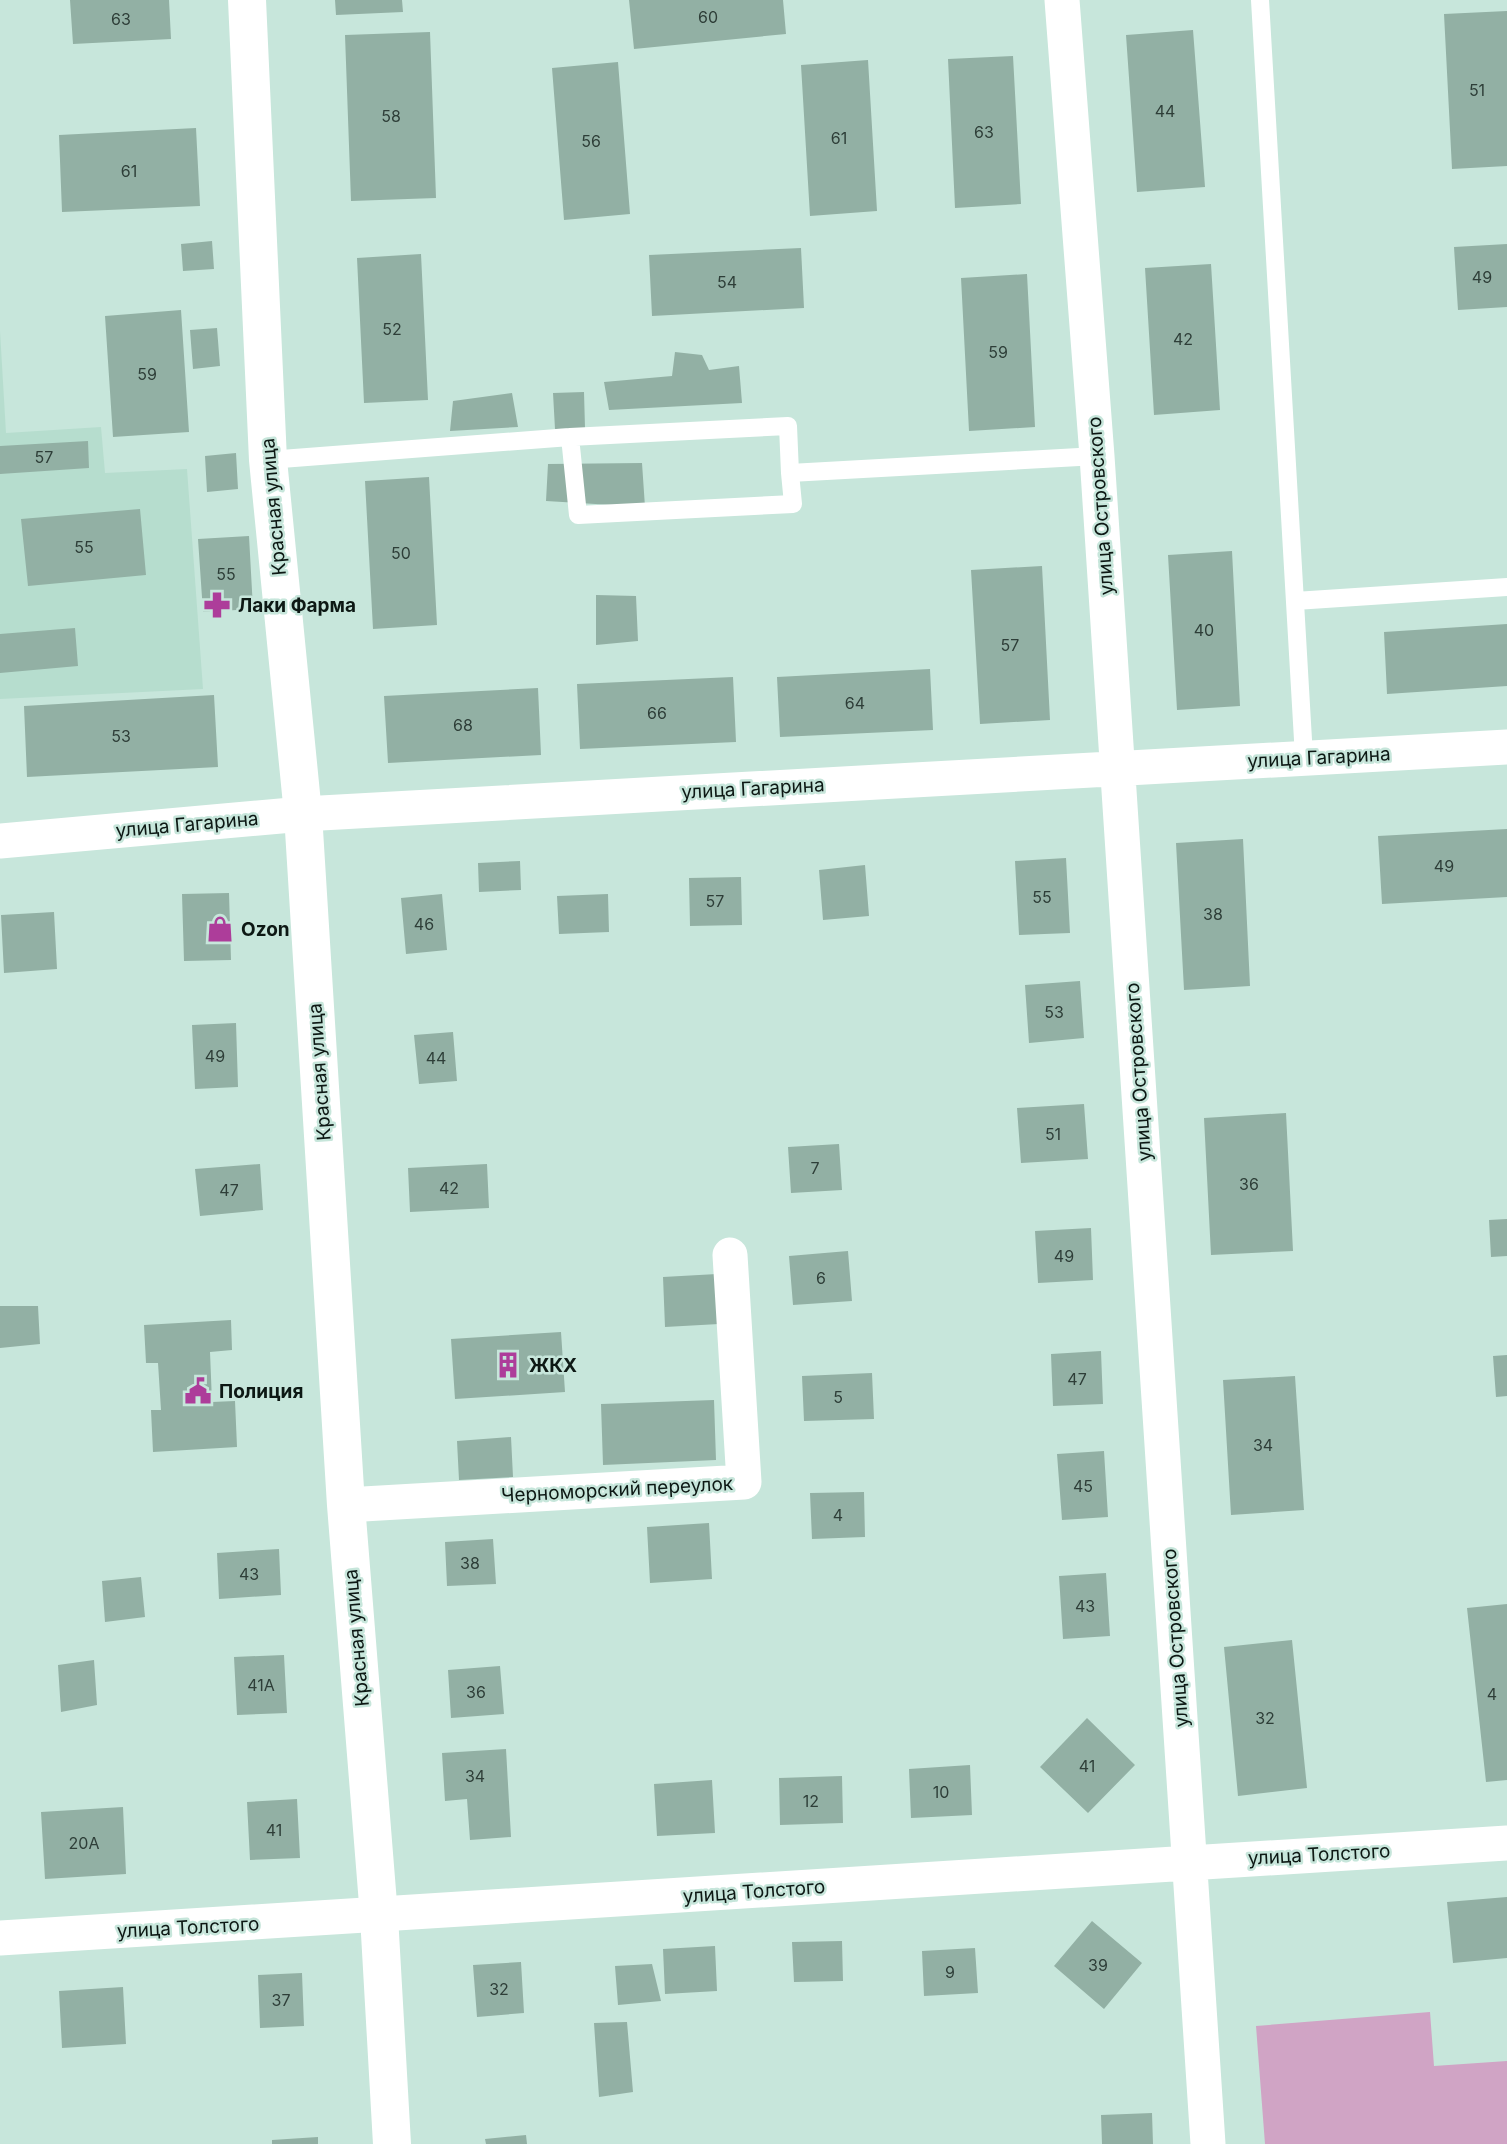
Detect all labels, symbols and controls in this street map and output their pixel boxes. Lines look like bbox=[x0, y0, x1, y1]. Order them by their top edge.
house number: 60 bbox=[698, 7, 718, 27]
house number: 63 bbox=[111, 9, 131, 29]
house number: 51 bbox=[1469, 80, 1485, 100]
house number: 44 bbox=[1155, 101, 1175, 121]
house number: 58 bbox=[381, 106, 401, 126]
house number: 63 bbox=[974, 122, 994, 142]
house number: 61 bbox=[831, 128, 847, 148]
house number: 56 bbox=[581, 131, 601, 151]
house number: 61 bbox=[121, 161, 137, 181]
house number: 49 bbox=[1472, 267, 1492, 287]
house number: 54 bbox=[717, 272, 737, 292]
house number: 52 bbox=[382, 319, 402, 339]
house number: 42 bbox=[1173, 329, 1193, 349]
house number: 59 bbox=[988, 342, 1008, 362]
house number: 59 bbox=[137, 364, 157, 384]
street label: улица Островского bbox=[1083, 416, 1118, 596]
street label: Красная улица bbox=[256, 437, 291, 577]
house number: 57 bbox=[35, 447, 53, 467]
house number: 55 bbox=[74, 537, 94, 557]
house number: 50 bbox=[391, 543, 411, 563]
house number: 55 bbox=[216, 564, 236, 584]
pharmacy icon: Лаки Фарма bbox=[202, 590, 232, 620]
place label: Лаки Фарма bbox=[238, 594, 356, 617]
house number: 40 bbox=[1194, 620, 1214, 640]
house number: 57 bbox=[1001, 635, 1019, 655]
house number: 64 bbox=[845, 693, 865, 713]
house number: 66 bbox=[647, 703, 667, 723]
house number: 68 bbox=[453, 715, 473, 735]
house number: 53 bbox=[111, 726, 131, 746]
street label: улица Гагарина bbox=[1247, 742, 1391, 773]
street label: улица Гагарина bbox=[681, 773, 825, 804]
street label: улица Гагарина bbox=[115, 807, 259, 842]
house number: 49 bbox=[1434, 856, 1454, 876]
house number: 55 bbox=[1032, 887, 1052, 907]
house number: 57 bbox=[706, 891, 724, 911]
house number: 38 bbox=[1203, 904, 1223, 924]
shop icon: Ozon bbox=[205, 914, 235, 944]
house number: 46 bbox=[414, 914, 434, 934]
place label: Ozon bbox=[241, 918, 290, 941]
street label: улица Островского bbox=[1121, 982, 1156, 1162]
street label: Красная улица bbox=[303, 1002, 336, 1142]
house number: 53 bbox=[1044, 1002, 1064, 1022]
house number: 49 bbox=[205, 1046, 225, 1066]
house number: 44 bbox=[426, 1048, 446, 1068]
house number: 51 bbox=[1045, 1124, 1061, 1144]
house number: 7 bbox=[810, 1158, 820, 1178]
house number: 36 bbox=[1239, 1174, 1259, 1194]
house number: 42 bbox=[439, 1178, 459, 1198]
house number: 47 bbox=[219, 1180, 239, 1200]
house number: 49 bbox=[1054, 1246, 1074, 1266]
house number: 6 bbox=[816, 1268, 826, 1288]
building icon: ЖКХ bbox=[493, 1350, 523, 1380]
place label: ЖКХ bbox=[529, 1354, 577, 1377]
house number: 47 bbox=[1067, 1369, 1087, 1389]
public building icon: Полиция bbox=[183, 1376, 213, 1406]
place label: Полиция bbox=[219, 1380, 303, 1403]
house number: 5 bbox=[833, 1387, 843, 1407]
house number: 34 bbox=[1253, 1435, 1273, 1455]
street label: Черноморский переулок bbox=[500, 1472, 734, 1507]
house number: 45 bbox=[1073, 1476, 1093, 1496]
house number: 4 bbox=[833, 1505, 843, 1525]
street label: улица Островского bbox=[1158, 1548, 1193, 1728]
house number: 38 bbox=[460, 1553, 480, 1573]
house number: 43 bbox=[239, 1564, 259, 1584]
street label: Красная улица bbox=[339, 1568, 374, 1708]
house number: 43 bbox=[1075, 1596, 1095, 1616]
house number: 41А bbox=[247, 1675, 275, 1695]
house number: 36 bbox=[466, 1682, 486, 1702]
house number: 4 bbox=[1487, 1684, 1497, 1704]
house number: 32 bbox=[1255, 1708, 1275, 1728]
house number: 41 bbox=[1079, 1756, 1095, 1776]
house number: 34 bbox=[465, 1766, 485, 1786]
house number: 10 bbox=[933, 1782, 949, 1802]
house number: 12 bbox=[803, 1791, 819, 1811]
house number: 41 bbox=[266, 1820, 282, 1840]
house number: 20А bbox=[69, 1833, 99, 1853]
street label: улица Толстого bbox=[1247, 1839, 1391, 1870]
street label: улица Толстого bbox=[682, 1875, 826, 1908]
street label: улица Толстого bbox=[116, 1912, 260, 1943]
house number: 39 bbox=[1088, 1955, 1108, 1975]
house number: 9 bbox=[945, 1962, 955, 1982]
house number: 32 bbox=[489, 1979, 509, 1999]
house number: 37 bbox=[272, 1990, 290, 2010]

